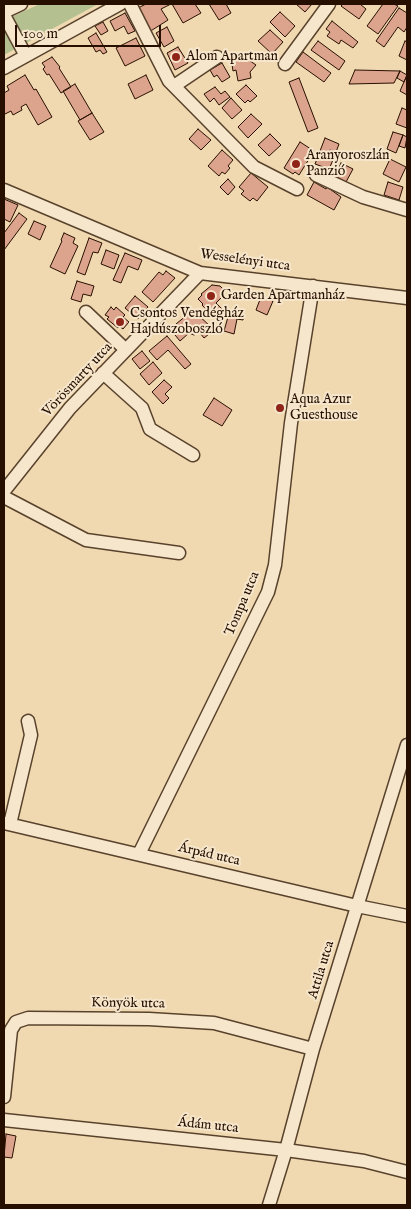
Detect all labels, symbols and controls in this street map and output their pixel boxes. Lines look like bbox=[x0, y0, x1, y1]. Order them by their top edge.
scale bar bbox=[18, 15, 164, 47]
text: 100 m bbox=[23, 24, 58, 43]
place label: Alom Apartman bbox=[186, 49, 278, 65]
marker: Alom Apartman bbox=[170, 51, 182, 63]
place label: Aranyoroszlán Panzió bbox=[306, 148, 390, 180]
marker: Aranyoroszlán Panzió bbox=[290, 158, 302, 170]
street label: Wesselényi utca bbox=[199, 246, 291, 276]
place label: Garden Apartmanház bbox=[221, 288, 345, 304]
marker: Garden Apartmanház bbox=[205, 290, 217, 302]
place label: Csontos Vendégház Hajdúszoboszló bbox=[130, 306, 244, 338]
marker: Csontos Vendégház Hajdúszoboszló bbox=[114, 316, 126, 328]
street label: Vörösmarty utca bbox=[39, 340, 117, 420]
place label: Aqua Azur Guesthouse bbox=[290, 392, 358, 424]
marker: Aqua Azur Guesthouse bbox=[274, 402, 286, 414]
street label: Tompa utca bbox=[222, 569, 264, 639]
street label: Árpád utca bbox=[176, 840, 242, 870]
street label: Attila utca bbox=[305, 939, 339, 1001]
street label: Könyök utca bbox=[91, 995, 165, 1013]
street label: Ádám utca bbox=[177, 1114, 239, 1138]

